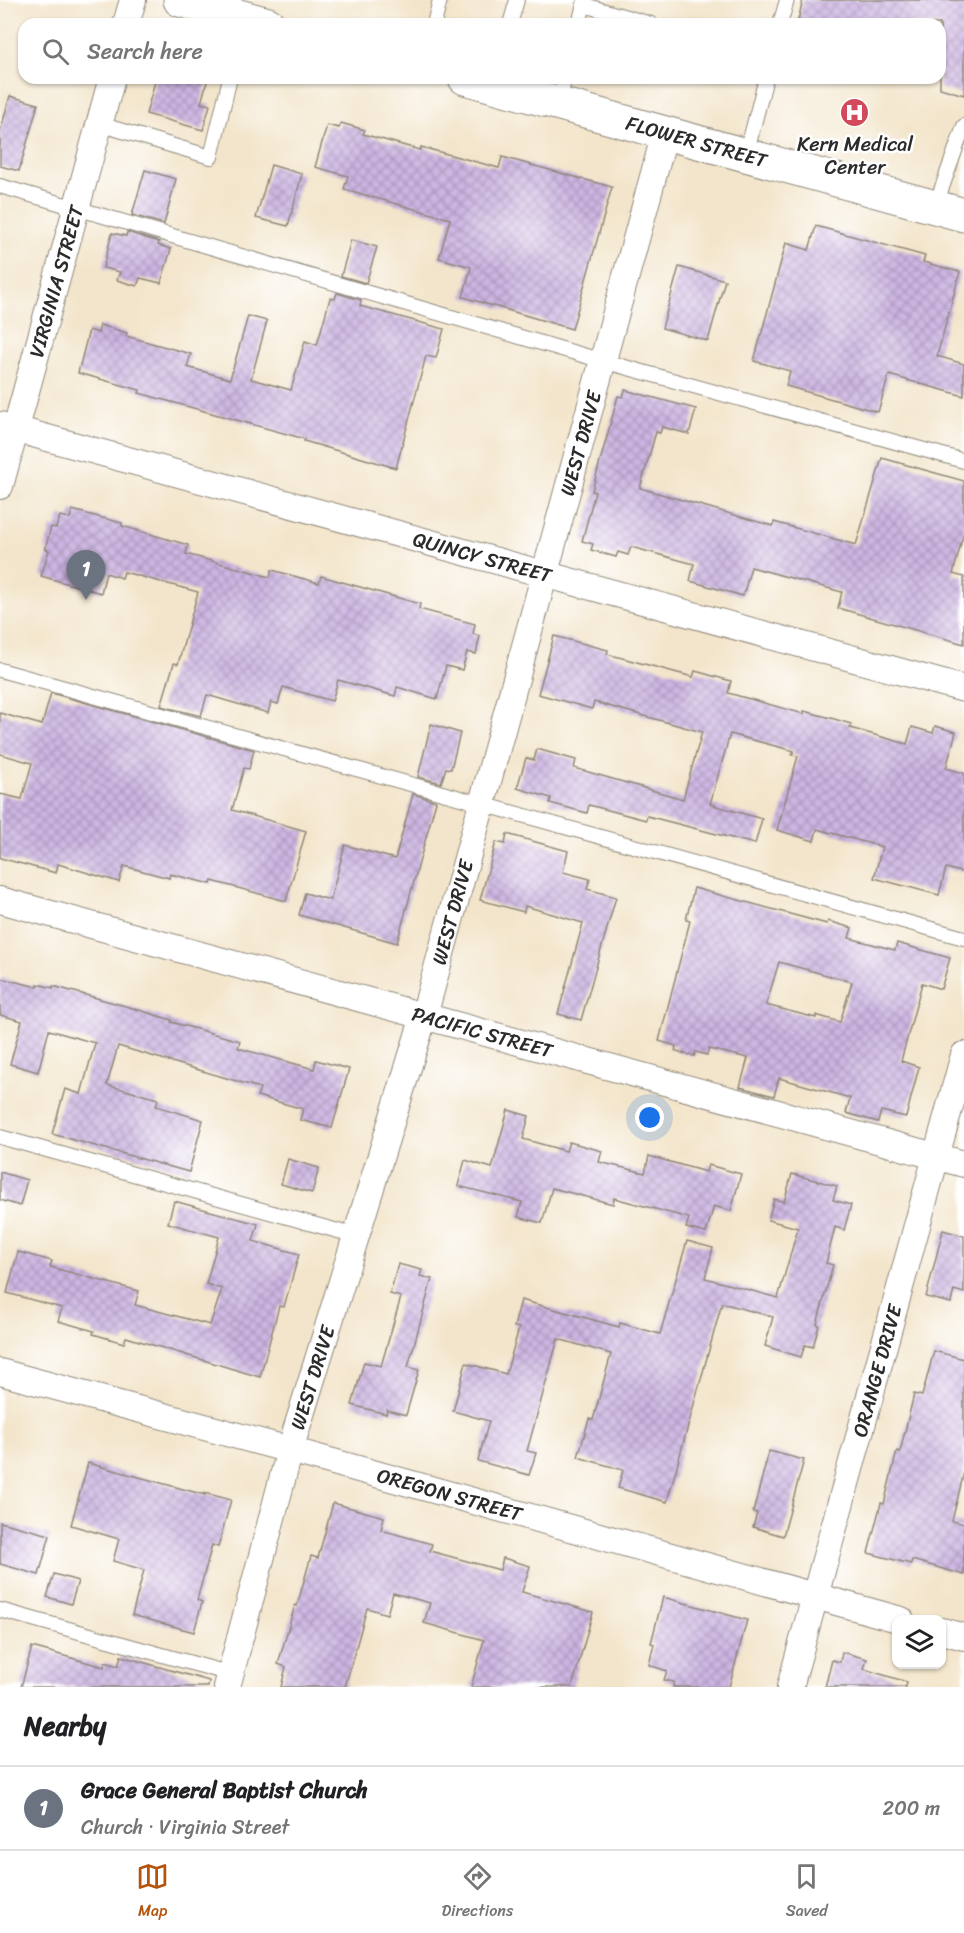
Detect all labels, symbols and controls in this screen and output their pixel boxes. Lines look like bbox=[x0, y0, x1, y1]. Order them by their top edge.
search box bbox=[18, 18, 946, 84]
text: Search here bbox=[87, 32, 203, 71]
icon: search bbox=[39, 35, 72, 68]
hospital icon: Kern Medical Center bbox=[839, 97, 871, 129]
street label: FLOWER STREET bbox=[622, 105, 772, 178]
place label: Kern Medical Center bbox=[797, 127, 914, 185]
street label: VIRGINIA STREET bbox=[19, 200, 94, 362]
street label: WEST DRIVE bbox=[549, 385, 612, 500]
street label: QUINCY STREET bbox=[409, 521, 557, 593]
pin: 1 bbox=[66, 550, 106, 600]
street label: WEST DRIVE bbox=[421, 854, 484, 969]
street label: PACIFIC STREET bbox=[408, 996, 558, 1068]
your location bbox=[635, 1103, 664, 1132]
street label: ORANGE DRIVE bbox=[842, 1299, 912, 1441]
street label: WEST DRIVE bbox=[280, 1319, 345, 1434]
street label: OREGON STREET bbox=[373, 1458, 528, 1532]
map controls bbox=[892, 1615, 946, 1669]
button: layers bbox=[892, 1615, 946, 1669]
text: Nearby bbox=[24, 1703, 106, 1749]
text: Grace General Baptist Church bbox=[81, 1771, 368, 1810]
text: 1 bbox=[39, 1791, 48, 1826]
text: 200 m bbox=[883, 1791, 940, 1826]
text: Church · Virginia Street bbox=[81, 1810, 289, 1845]
tab: Map bbox=[136, 1860, 169, 1925]
tab: Directions bbox=[442, 1860, 513, 1925]
tab: Saved bbox=[786, 1860, 828, 1925]

